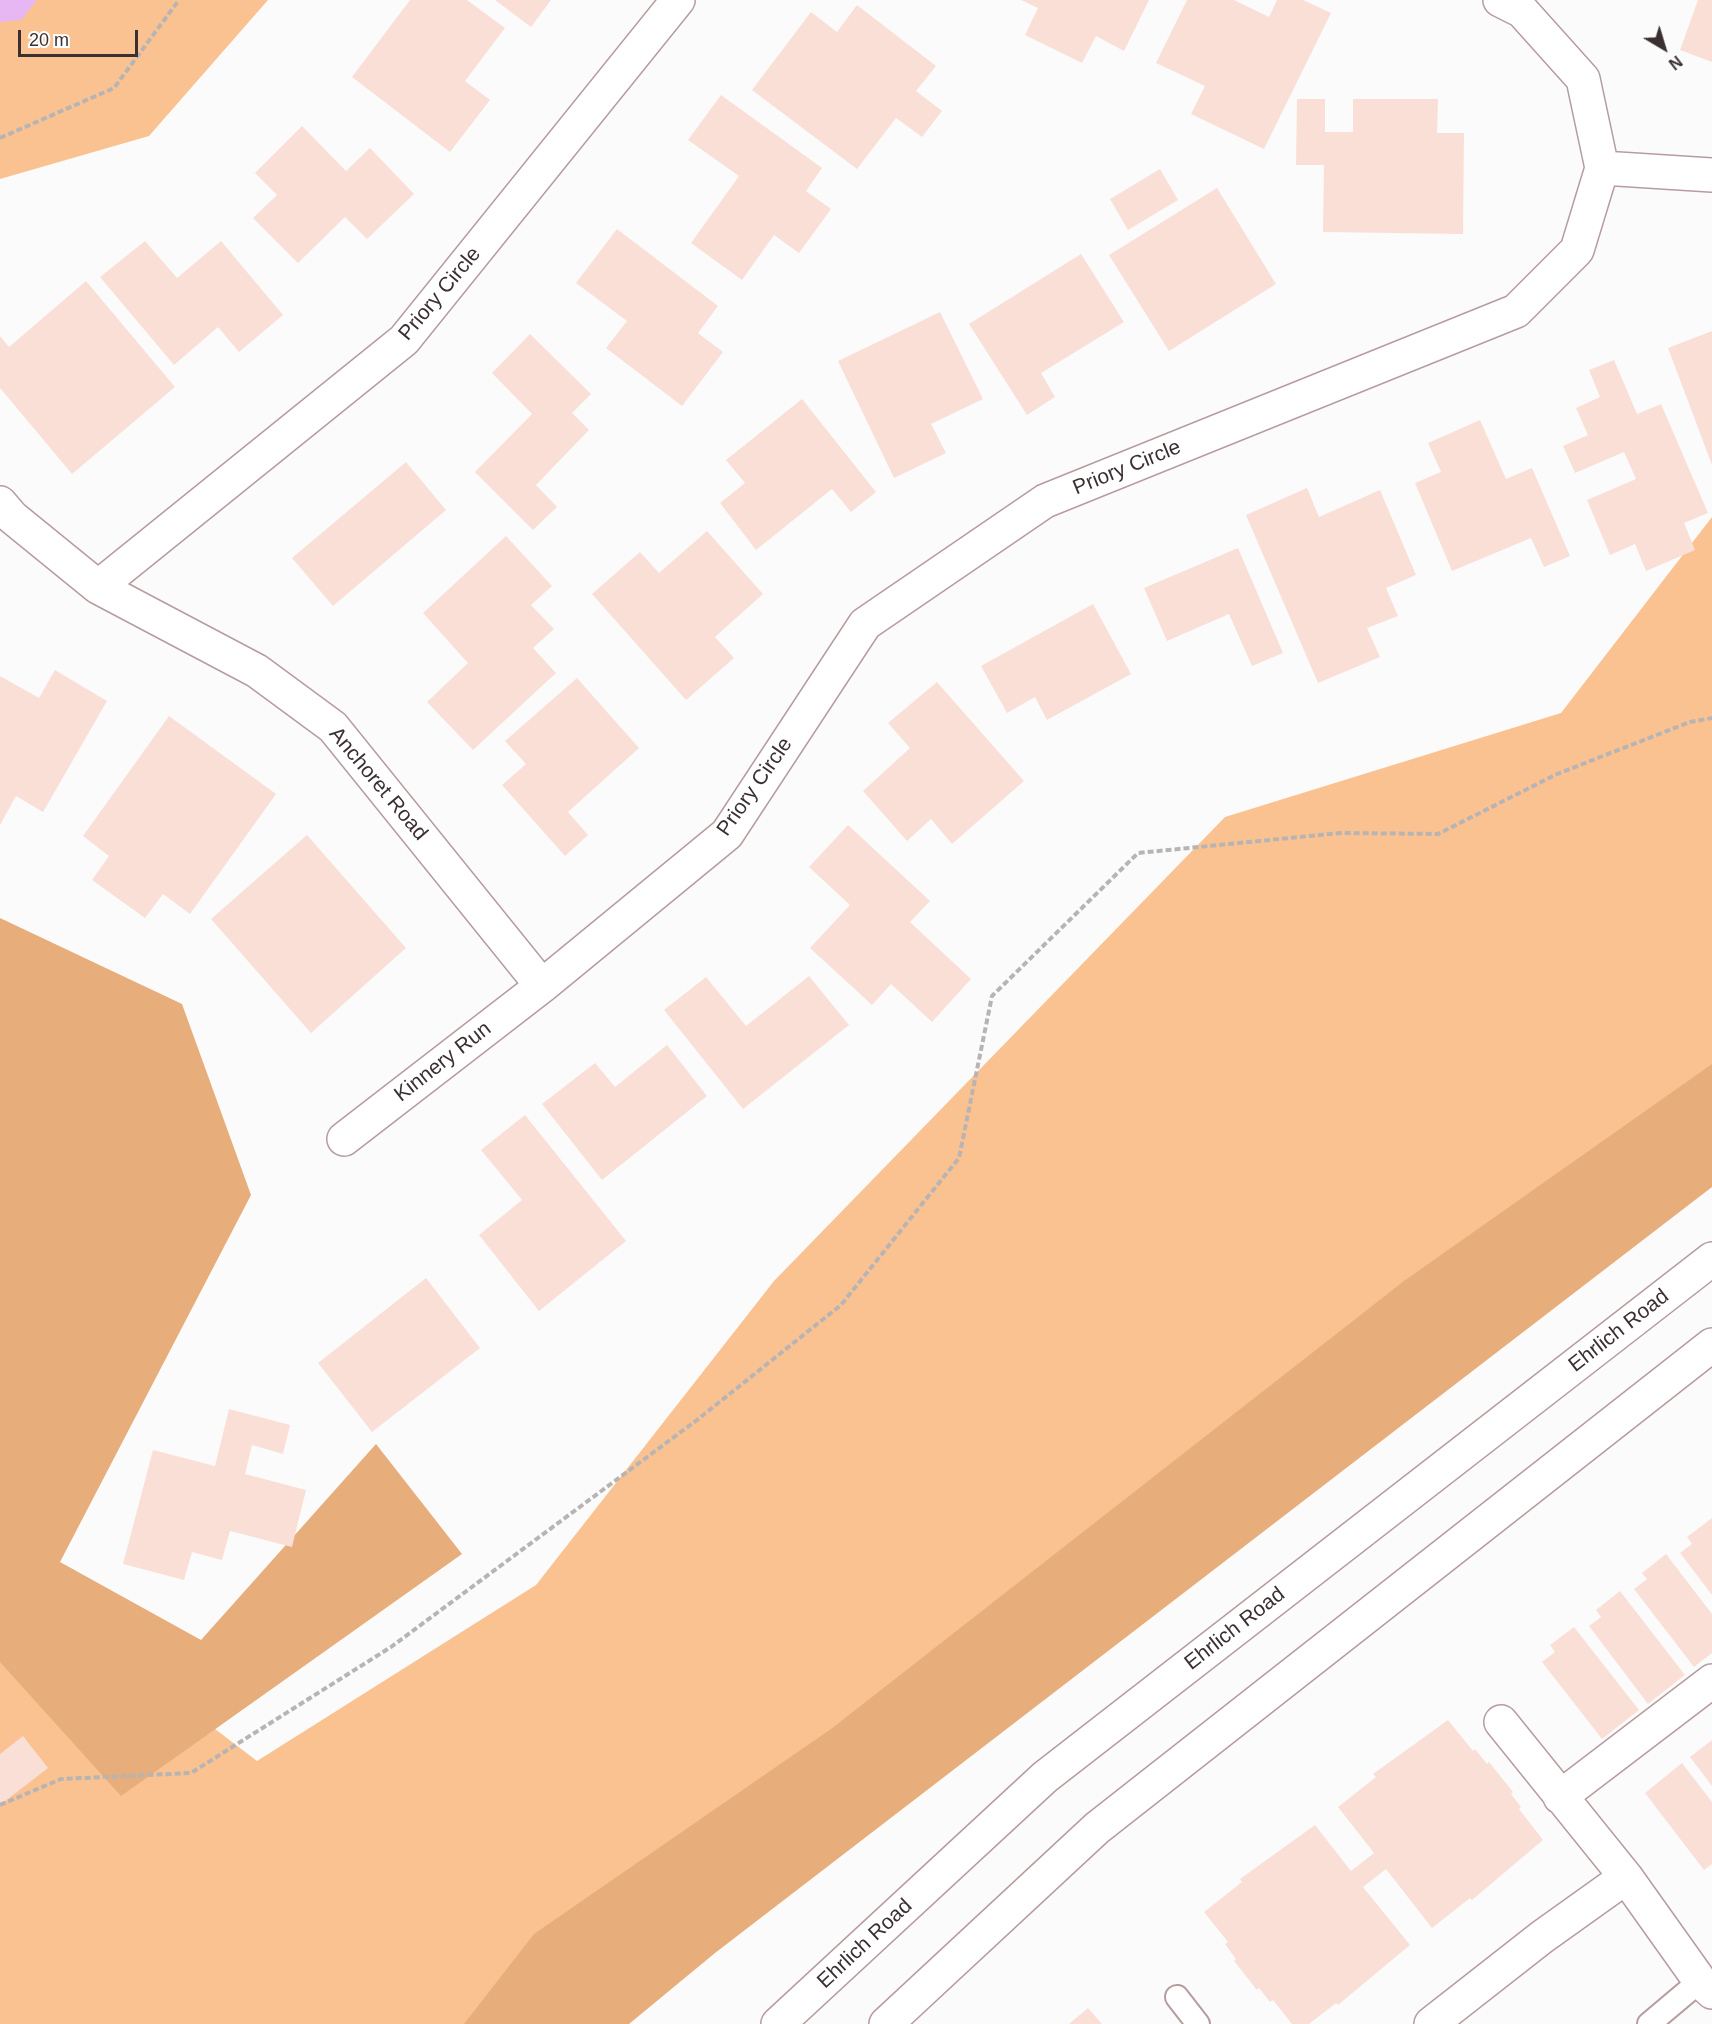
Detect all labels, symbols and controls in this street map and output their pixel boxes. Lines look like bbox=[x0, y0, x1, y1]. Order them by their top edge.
scale bar bbox=[21, 18, 141, 56]
north arrow bbox=[1634, 18, 1694, 78]
text: 20 m bbox=[29, 30, 69, 50]
text: N bbox=[1666, 52, 1685, 73]
street label: Priory Circle bbox=[394, 242, 486, 346]
street label: Priory Circle bbox=[1069, 435, 1185, 501]
street label: Anchoret Road bbox=[323, 722, 433, 846]
street label: Priory Circle bbox=[712, 733, 798, 841]
street label: Kinnery Run bbox=[390, 1016, 496, 1108]
street label: Ehrlich Road bbox=[1564, 1284, 1674, 1378]
street label: Ehrlich Road bbox=[1180, 1582, 1290, 1676]
street label: Ehrlich Road bbox=[812, 1894, 918, 1994]

